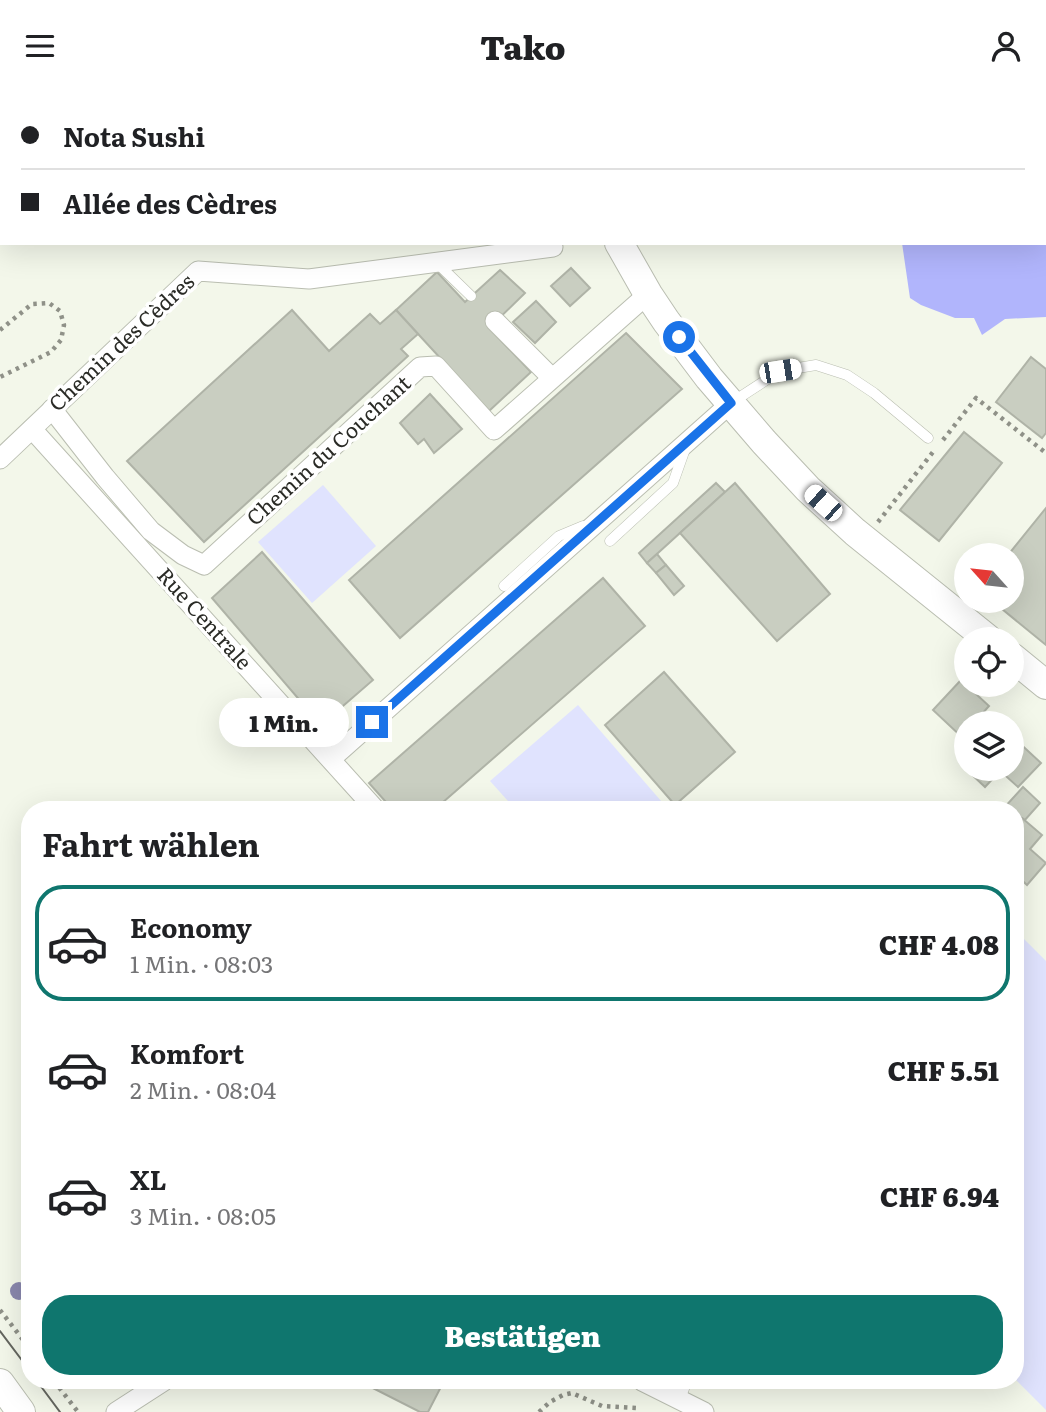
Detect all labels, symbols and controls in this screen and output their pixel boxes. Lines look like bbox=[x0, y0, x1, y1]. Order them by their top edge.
text: Tako bbox=[481, 22, 565, 70]
icon: menu bbox=[21, 27, 59, 65]
icon: person bbox=[987, 27, 1025, 65]
text: Nota Sushi bbox=[63, 116, 205, 155]
text: Allée des Cèdres bbox=[63, 183, 277, 222]
street label: Chemin des Cèdres bbox=[40, 265, 200, 417]
route start bbox=[663, 321, 695, 353]
car bbox=[758, 357, 803, 385]
street label: Chemin du Couchant bbox=[238, 366, 417, 532]
car bbox=[801, 481, 846, 525]
north arrow bbox=[954, 543, 1024, 613]
map controls bbox=[954, 543, 1024, 781]
street label: Rue Centrale bbox=[151, 559, 260, 675]
button: locate bbox=[954, 627, 1024, 697]
callout: 1 Min. bbox=[218, 697, 348, 747]
text: 1 Min. bbox=[249, 705, 319, 739]
route end bbox=[356, 706, 388, 738]
button: layers bbox=[954, 711, 1024, 781]
text: Fahrt wählen bbox=[42, 819, 260, 867]
text: Economy bbox=[130, 907, 252, 946]
icon: car bbox=[46, 912, 109, 975]
text: CHF 4.08 bbox=[879, 924, 999, 963]
text: 1 Min. · 08:03 bbox=[130, 946, 273, 980]
text: Komfort bbox=[130, 1033, 244, 1072]
icon: car bbox=[46, 1038, 109, 1101]
text: CHF 5.51 bbox=[888, 1050, 999, 1089]
text: 2 Min. · 08:04 bbox=[130, 1072, 276, 1106]
text: XL bbox=[130, 1159, 167, 1198]
icon: car bbox=[46, 1164, 109, 1227]
text: CHF 6.94 bbox=[880, 1176, 999, 1215]
text: 3 Min. · 08:05 bbox=[130, 1198, 276, 1232]
button: Bestätigen bbox=[42, 1295, 1003, 1375]

